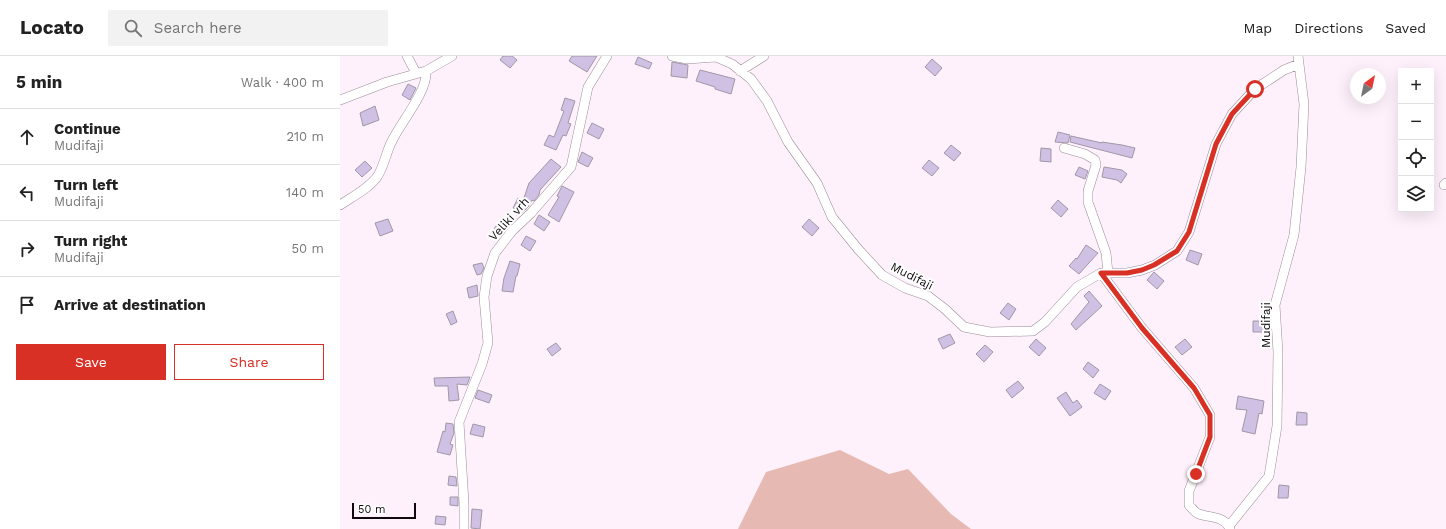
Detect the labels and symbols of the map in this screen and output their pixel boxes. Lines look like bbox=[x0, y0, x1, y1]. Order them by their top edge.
north arrow bbox=[1350, 68, 1386, 104]
route start bbox=[1246, 80, 1264, 98]
street label: Veliki vrh bbox=[486, 194, 532, 244]
street label: Mudifaji bbox=[888, 259, 936, 293]
street label: Mudifaji bbox=[1259, 302, 1273, 348]
route end bbox=[1187, 465, 1205, 483]
scale bar bbox=[352, 501, 416, 520]

